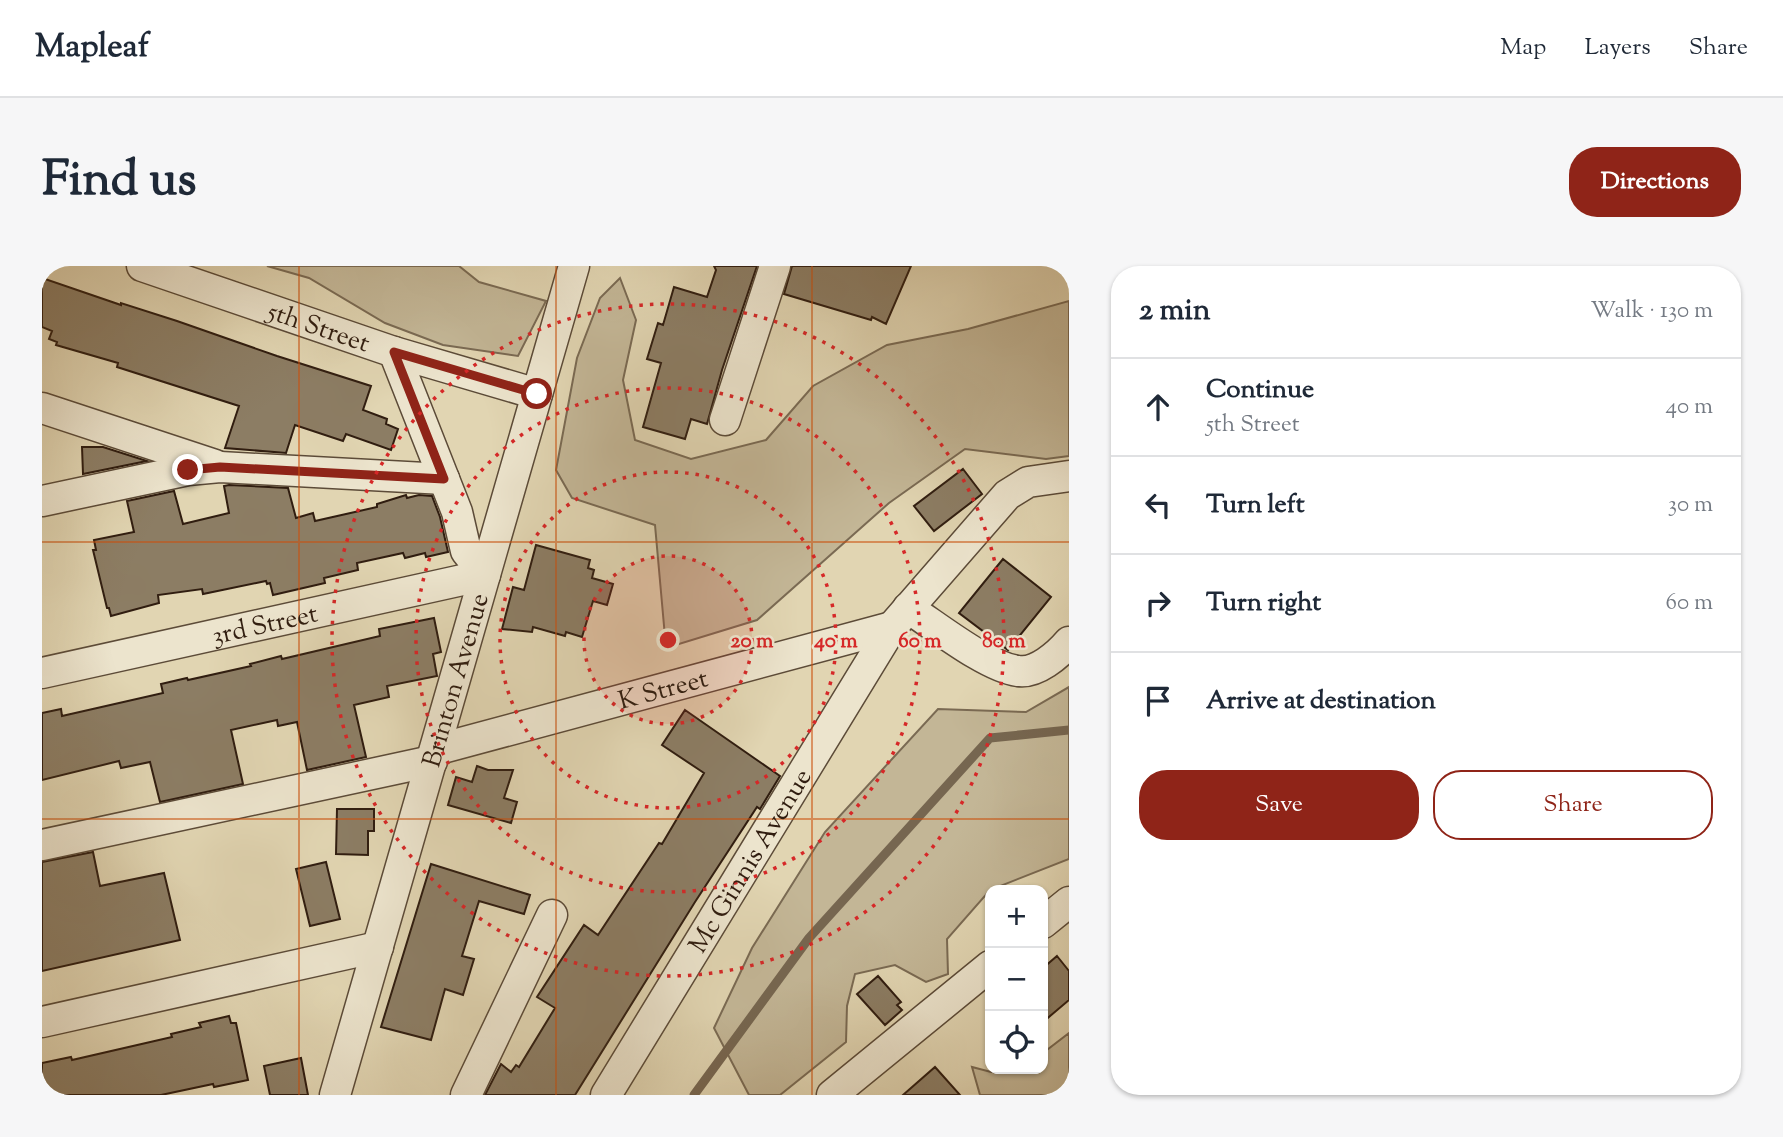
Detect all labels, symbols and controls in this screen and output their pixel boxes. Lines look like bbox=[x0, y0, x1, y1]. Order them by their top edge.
text: Mapleaf bbox=[35, 24, 149, 72]
text: Map bbox=[1500, 31, 1546, 65]
text: Layers bbox=[1584, 31, 1651, 65]
text: Share bbox=[1689, 31, 1748, 65]
text: Find us bbox=[42, 147, 196, 217]
button: Directions bbox=[1569, 147, 1741, 217]
text: 2 min bbox=[1139, 290, 1211, 333]
street label: 5th Street bbox=[260, 294, 374, 363]
text: Walk · 130 m bbox=[1590, 295, 1713, 328]
text: Continue bbox=[1206, 372, 1314, 409]
route start bbox=[521, 378, 552, 409]
icon: ahead bbox=[1139, 388, 1177, 426]
text: 40 m bbox=[1666, 391, 1713, 424]
text: 5th Street bbox=[1206, 409, 1300, 442]
route end bbox=[172, 454, 203, 485]
icon: left bbox=[1139, 486, 1177, 524]
text: Turn left bbox=[1206, 487, 1305, 524]
text: 30 m bbox=[1668, 489, 1713, 522]
icon: right bbox=[1139, 584, 1177, 622]
text: Turn right bbox=[1206, 585, 1321, 622]
text: 60 m bbox=[1665, 587, 1713, 620]
street label: Brinton Avenue bbox=[414, 589, 500, 772]
street label: 3rd Street bbox=[209, 597, 322, 656]
text: 20 m bbox=[731, 627, 774, 657]
text: 40 m bbox=[813, 627, 858, 657]
text: 60 m bbox=[898, 627, 942, 657]
text: 80 m bbox=[982, 627, 1026, 657]
centre of rings bbox=[656, 628, 680, 652]
street label: K Street bbox=[615, 661, 713, 721]
icon: arrive bbox=[1139, 682, 1177, 720]
text: Arrive at destination bbox=[1206, 683, 1436, 720]
street label: Mc Ginnis Avenue bbox=[681, 762, 822, 961]
button: Save bbox=[1139, 770, 1419, 840]
button: Share bbox=[1433, 770, 1713, 840]
map controls bbox=[985, 885, 1048, 1074]
button: + bbox=[985, 885, 1048, 948]
button: − bbox=[985, 948, 1048, 1011]
button: locate bbox=[985, 1011, 1048, 1074]

